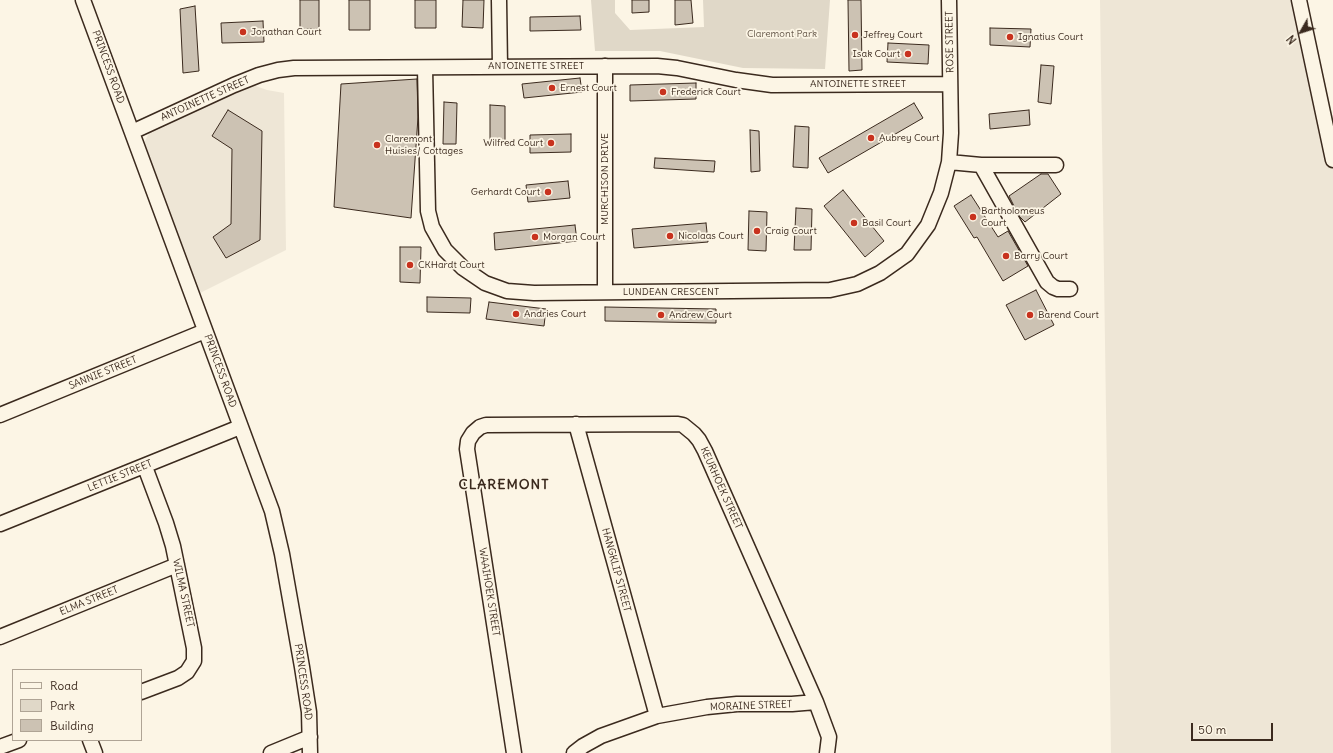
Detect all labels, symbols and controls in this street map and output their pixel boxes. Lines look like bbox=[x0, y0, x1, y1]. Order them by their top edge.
street label: ROSE STREET bbox=[943, 11, 957, 73]
north arrow bbox=[1281, 12, 1321, 52]
place label: Jonathan Court bbox=[251, 26, 322, 38]
marker: Jonathan Court bbox=[238, 27, 248, 37]
park label: Claremont Park bbox=[747, 28, 817, 40]
street label: PRINCESS ROAD bbox=[89, 29, 127, 105]
place label: Jeffrey Court bbox=[863, 29, 923, 41]
marker: Jeffrey Court bbox=[850, 30, 860, 40]
place label: Ignatius Court bbox=[1018, 31, 1083, 43]
marker: Ignatius Court bbox=[1005, 32, 1015, 42]
text: N bbox=[1284, 32, 1300, 47]
place label: Isak Court bbox=[853, 48, 900, 60]
marker: Isak Court bbox=[903, 49, 913, 59]
street label: ANTOINETTE STREET bbox=[488, 60, 584, 72]
street label: ANTOINETTE STREET bbox=[159, 74, 251, 124]
street label: ANTOINETTE STREET bbox=[810, 78, 906, 90]
place label: Ernest Court bbox=[560, 82, 617, 94]
marker: Ernest Court bbox=[547, 83, 557, 93]
place label: Frederick Court bbox=[671, 86, 741, 98]
marker: Frederick Court bbox=[658, 87, 668, 97]
place label: Aubrey Court bbox=[879, 132, 939, 144]
place label: Claremont Huisies/ Cottages bbox=[385, 133, 463, 156]
street label: MURCHISON DRIVE bbox=[599, 133, 611, 225]
marker: Aubrey Court bbox=[866, 133, 876, 143]
place label: Wilfred Court bbox=[483, 137, 543, 149]
marker: Wilfred Court bbox=[546, 138, 556, 148]
marker: Claremont Huisies/ Cottages bbox=[372, 140, 382, 150]
place label: Gerhardt Court bbox=[471, 186, 540, 198]
marker: Gerhardt Court bbox=[543, 187, 553, 197]
place label: Bartholomeus Court bbox=[981, 205, 1045, 228]
marker: Bartholomeus Court bbox=[968, 212, 978, 222]
place label: Basil Court bbox=[862, 217, 911, 229]
marker: Basil Court bbox=[849, 218, 859, 228]
place label: Craig Court bbox=[765, 225, 817, 237]
marker: Craig Court bbox=[752, 226, 762, 236]
place label: Nicolaas Court bbox=[678, 230, 744, 242]
place label: Morgan Court bbox=[543, 231, 605, 243]
marker: Nicolaas Court bbox=[665, 231, 675, 241]
marker: Morgan Court bbox=[530, 232, 540, 242]
place label: Barry Court bbox=[1014, 250, 1068, 262]
marker: Barry Court bbox=[1001, 251, 1011, 261]
place label: CKHardt Court bbox=[418, 259, 485, 271]
marker: CKHardt Court bbox=[405, 260, 415, 270]
street label: LUNDEAN CRESCENT bbox=[623, 286, 719, 298]
place label: Andries Court bbox=[524, 308, 586, 320]
marker: Andries Court bbox=[511, 309, 521, 319]
place label: Andrew Court bbox=[669, 309, 732, 321]
place label: Barend Court bbox=[1038, 309, 1099, 321]
marker: Andrew Court bbox=[656, 310, 666, 320]
marker: Barend Court bbox=[1025, 310, 1035, 320]
street label: PRINCESS ROAD bbox=[201, 333, 239, 409]
street label: SANNIE STREET bbox=[67, 354, 139, 392]
street label: KEURHOEK STREET bbox=[697, 445, 745, 531]
street label: LETTIE STREET bbox=[86, 458, 154, 494]
district label: CLAREMONT bbox=[458, 477, 550, 493]
street label: HANGKLIP STREET bbox=[599, 527, 633, 613]
street label: WAAIHOEK STREET bbox=[476, 547, 502, 637]
street label: WILMA STREET bbox=[170, 558, 196, 628]
street label: ELMA STREET bbox=[58, 584, 120, 618]
street label: PRINCESS ROAD bbox=[292, 643, 314, 721]
legend bbox=[12, 669, 142, 741]
text: Road bbox=[50, 678, 78, 693]
text: Park bbox=[50, 698, 75, 713]
street label: MORAINE STREET bbox=[710, 699, 792, 713]
scale bar bbox=[1193, 715, 1275, 741]
text: Building bbox=[50, 718, 94, 733]
text: 50 m bbox=[1198, 722, 1226, 737]

